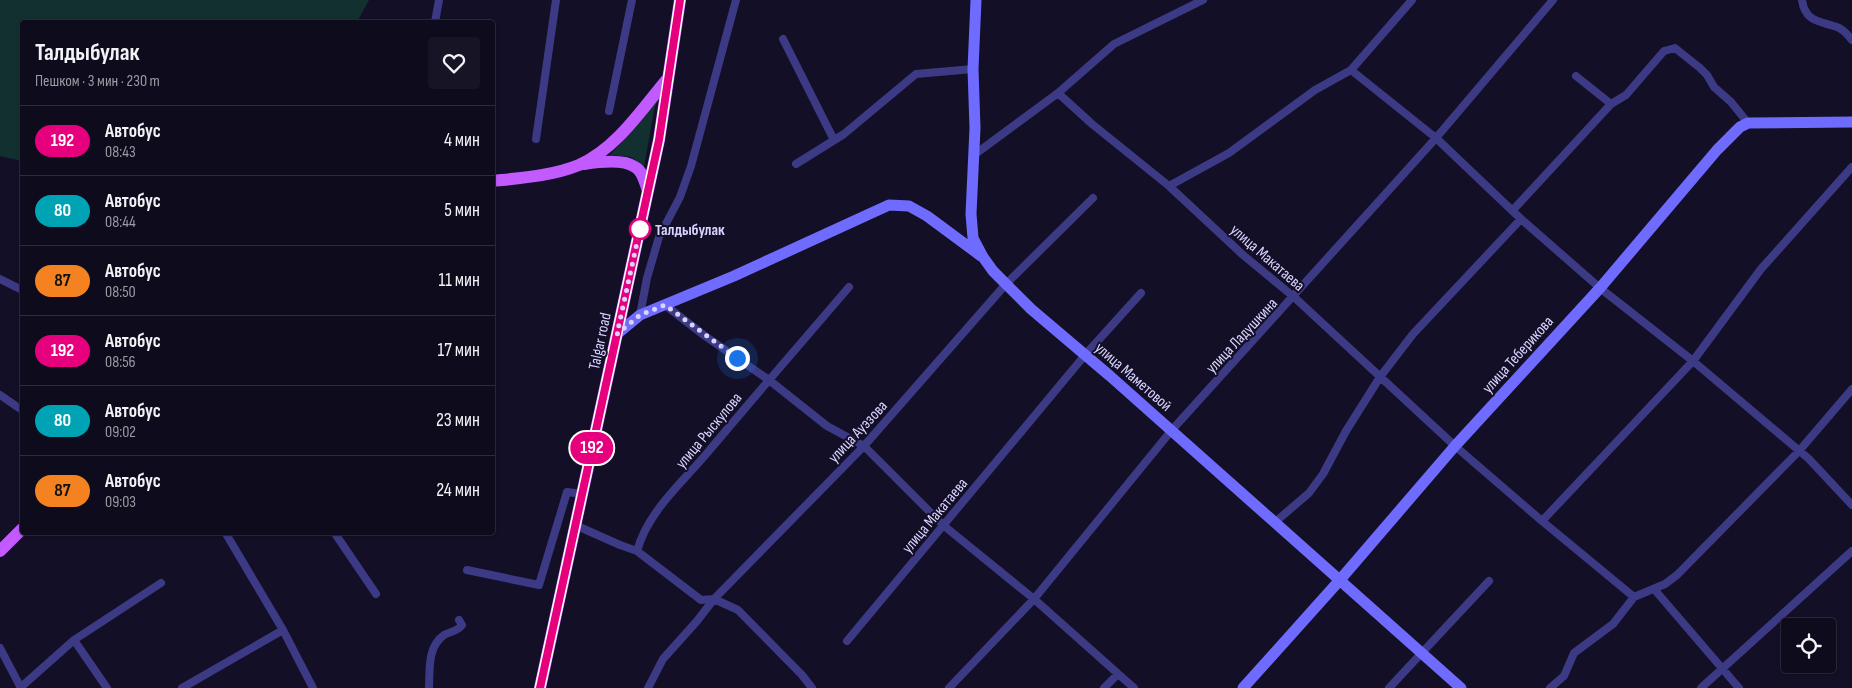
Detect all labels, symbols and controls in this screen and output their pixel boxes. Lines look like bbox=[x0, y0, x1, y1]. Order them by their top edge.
button: heart bbox=[428, 37, 480, 89]
text: Талдыбулак bbox=[35, 38, 140, 67]
text: Пешком · 3 мин · 230 m bbox=[35, 72, 160, 91]
text: Автобус bbox=[105, 120, 161, 143]
text: 4 мин bbox=[444, 129, 480, 152]
text: 192 bbox=[51, 130, 74, 151]
text: 08:43 bbox=[105, 143, 136, 162]
text: Автобус bbox=[105, 190, 161, 213]
text: 5 мин bbox=[444, 199, 480, 222]
text: 80 bbox=[54, 200, 71, 221]
text: 08:44 bbox=[105, 213, 136, 232]
marker: Талдыбулак bbox=[629, 218, 651, 240]
place label: Талдыбулак bbox=[655, 221, 725, 240]
street label: улица Макатаева bbox=[1226, 221, 1308, 296]
text: Автобус bbox=[105, 260, 161, 283]
text: 11 мин bbox=[439, 269, 480, 292]
text: 87 bbox=[54, 270, 71, 291]
text: 08:50 bbox=[105, 283, 136, 302]
street label: улица Ладушкина bbox=[1202, 294, 1282, 378]
street label: Talgar road bbox=[585, 311, 616, 372]
street label: улица Теберикова bbox=[1479, 313, 1558, 398]
text: Автобус bbox=[105, 330, 161, 353]
text: 17 мин bbox=[438, 339, 480, 362]
street label: улица Маметовой bbox=[1091, 339, 1175, 416]
text: 192 bbox=[51, 340, 74, 361]
your location bbox=[725, 346, 750, 371]
text: 08:56 bbox=[105, 353, 136, 372]
street label: улица Рыскулова bbox=[672, 389, 746, 473]
street label: улица Ауэзова bbox=[825, 397, 892, 467]
text: Автобус bbox=[105, 400, 161, 423]
text: 23 мин bbox=[436, 409, 480, 432]
text: 80 bbox=[54, 410, 71, 431]
text: 09:02 bbox=[105, 423, 136, 442]
line badge: 192 bbox=[563, 432, 621, 464]
text: 192 bbox=[580, 437, 604, 458]
text: Автобус bbox=[105, 470, 161, 493]
street label: улица Макатаева bbox=[898, 475, 972, 557]
text: 24 мин bbox=[436, 479, 480, 502]
text: 87 bbox=[54, 480, 71, 501]
text: 09:03 bbox=[105, 493, 136, 512]
map controls bbox=[1781, 618, 1836, 673]
button: locate bbox=[1781, 618, 1836, 673]

